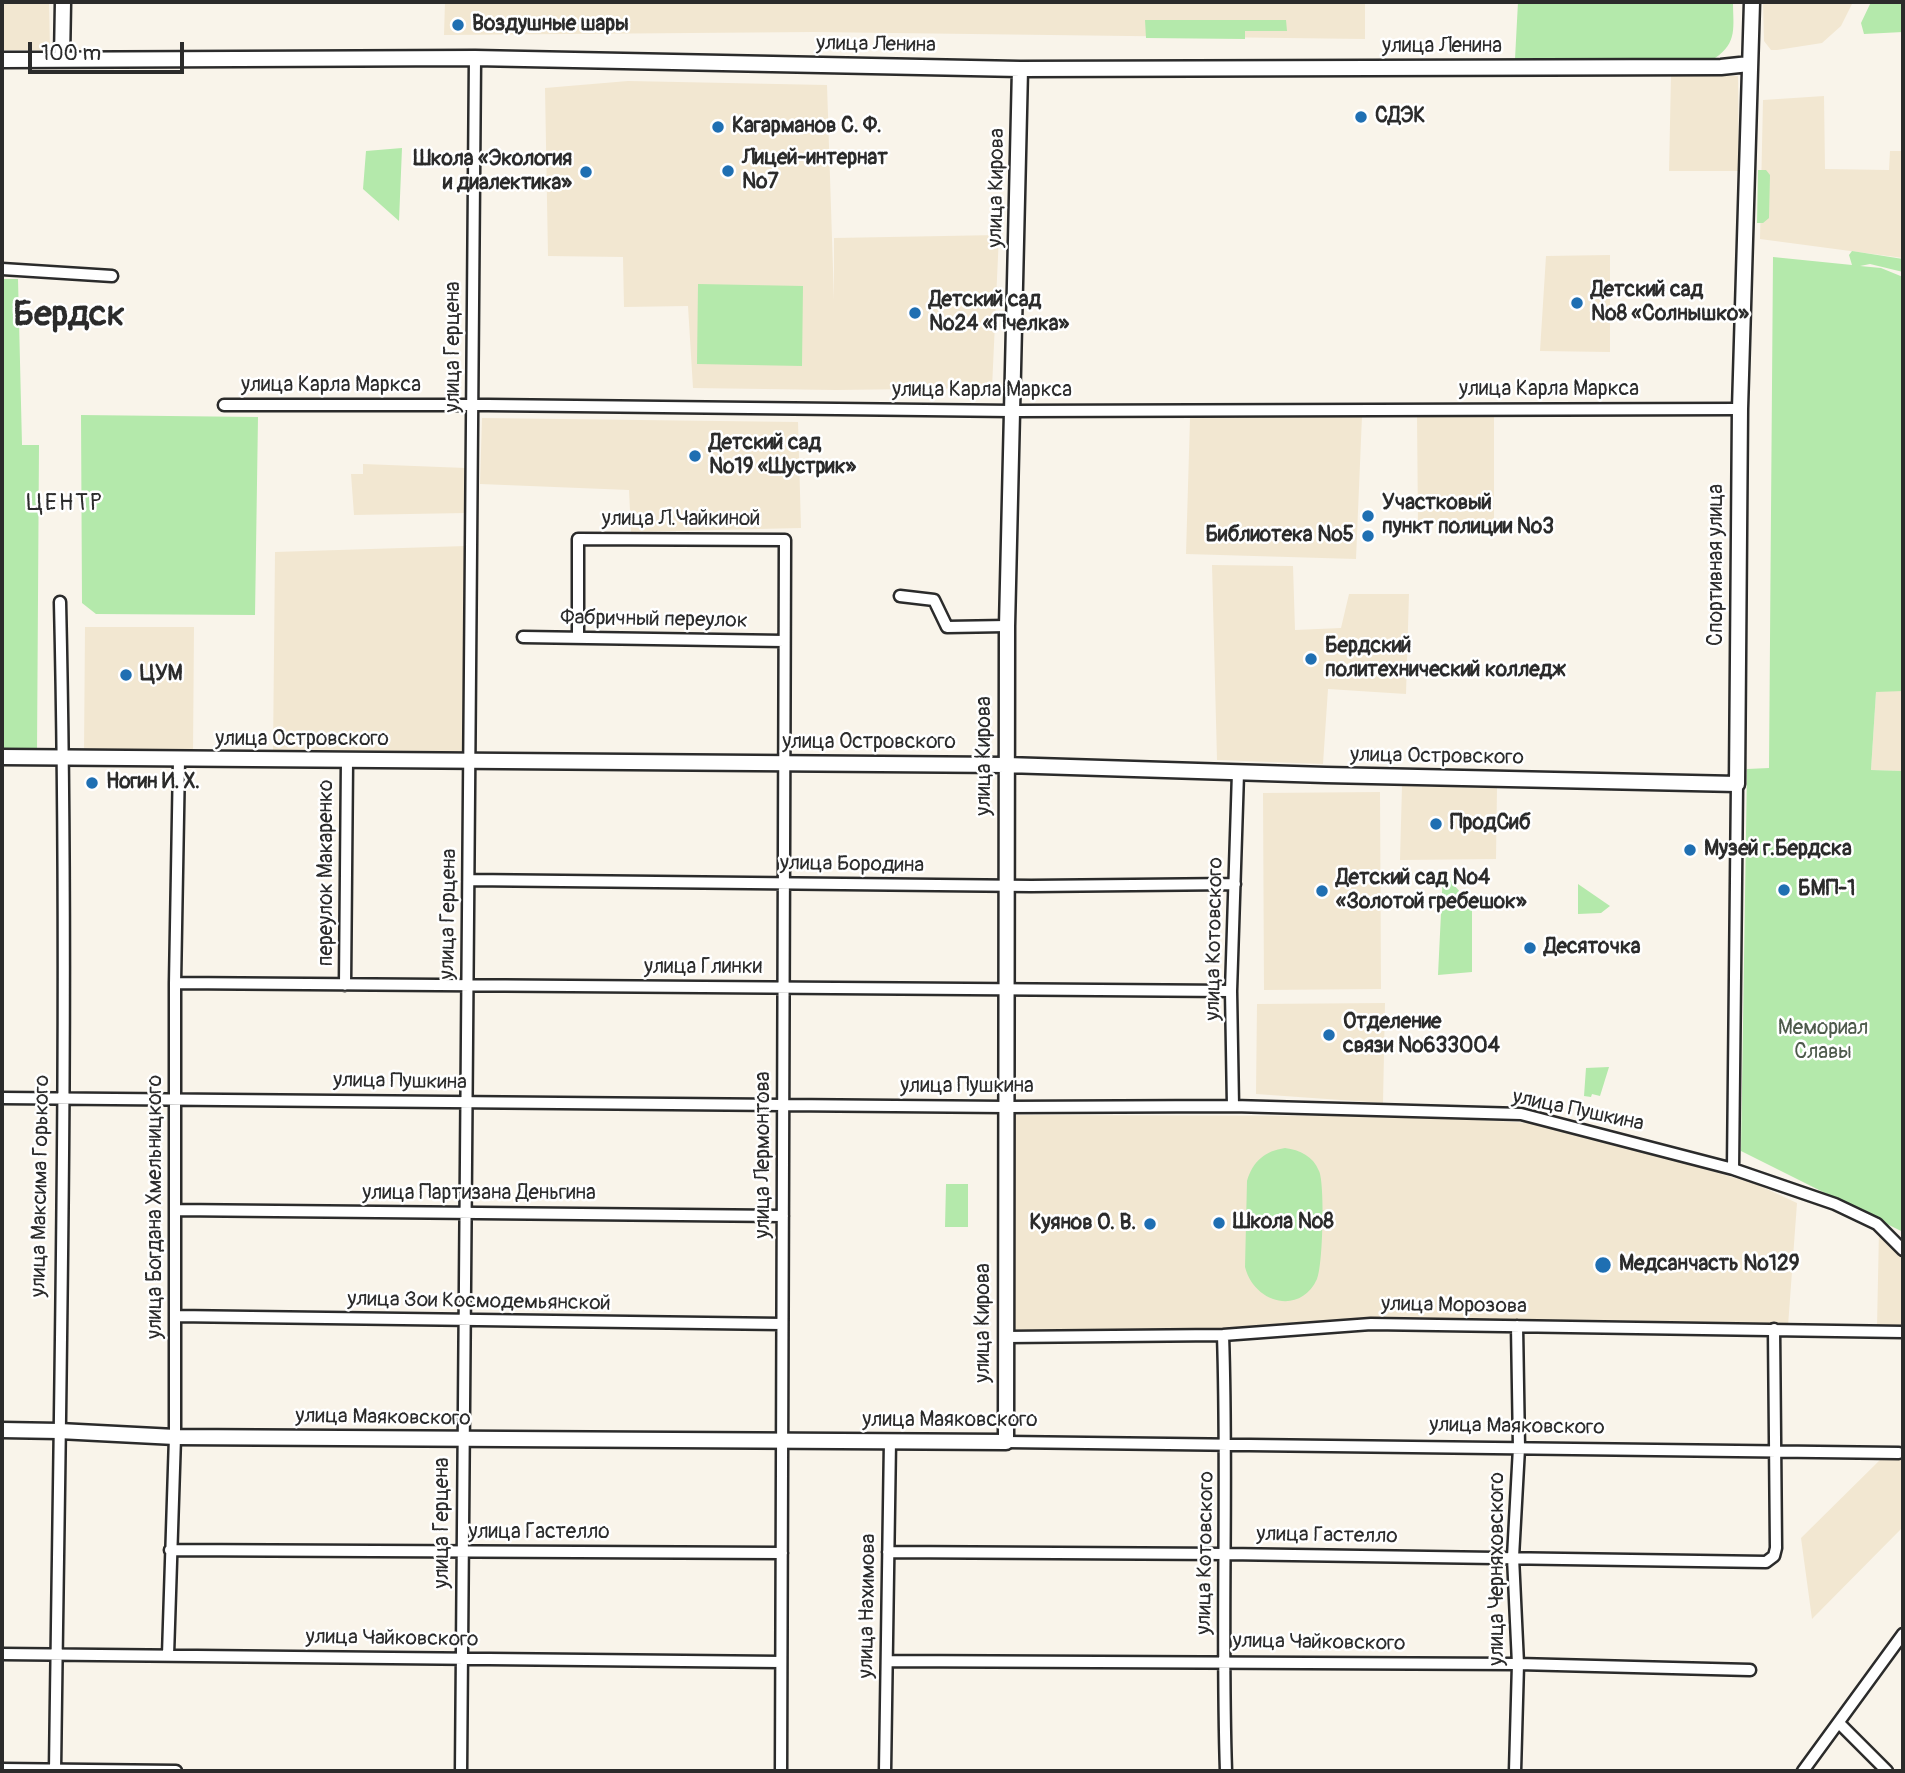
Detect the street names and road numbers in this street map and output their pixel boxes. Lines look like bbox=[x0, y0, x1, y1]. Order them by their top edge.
street label: улица Ленина bbox=[816, 31, 936, 59]
street label: улица Ленина bbox=[1382, 34, 1502, 60]
street label: улица Кирова bbox=[983, 128, 1011, 248]
street label: улица Герцена bbox=[441, 282, 467, 412]
street label: улица Карла Маркса bbox=[241, 373, 421, 399]
street label: улица Карла Маркса bbox=[1459, 377, 1639, 403]
street label: улица Карла Маркса bbox=[892, 378, 1072, 404]
street label: Спортивная улица bbox=[1704, 484, 1730, 646]
street label: улица Л.Чайкиной bbox=[602, 507, 760, 533]
street label: Фабричный переулок bbox=[560, 606, 748, 634]
street label: улица Кирова bbox=[972, 696, 998, 816]
street label: улица Островского bbox=[215, 727, 389, 753]
street label: улица Островского bbox=[782, 730, 956, 756]
street label: улица Островского bbox=[1350, 743, 1524, 771]
street label: переулок Макаренко bbox=[314, 780, 340, 966]
street label: улица Герцена bbox=[435, 848, 463, 980]
street label: улица Бородина bbox=[780, 851, 924, 879]
street label: улица Котовского bbox=[1201, 857, 1229, 1021]
street label: улица Глинки bbox=[644, 955, 762, 981]
street label: улица Пушкина bbox=[333, 1068, 467, 1096]
street label: улица Лермонтова bbox=[751, 1071, 777, 1239]
street label: улица Пушкина bbox=[900, 1074, 1034, 1100]
street label: улица Максима Горького bbox=[26, 1075, 56, 1297]
street label: улица Богдана Хмельницкого bbox=[143, 1075, 169, 1339]
street label: улица Пушкина bbox=[1510, 1085, 1646, 1137]
street label: улица Партизана Деньгина bbox=[362, 1181, 596, 1207]
street label: улица Кирова bbox=[971, 1263, 997, 1383]
street label: улица Зои Космодемьянской bbox=[347, 1287, 611, 1317]
street label: улица Морозова bbox=[1381, 1292, 1527, 1320]
street label: улица Маяковского bbox=[295, 1404, 471, 1432]
street label: улица Маяковского bbox=[862, 1408, 1038, 1434]
street label: улица Маяковского bbox=[1429, 1413, 1605, 1441]
street label: улица Герцена bbox=[430, 1458, 456, 1588]
street label: улица Котовского bbox=[1192, 1471, 1220, 1635]
street label: улица Черняховского bbox=[1485, 1472, 1511, 1666]
street label: улица Гастелло bbox=[468, 1520, 610, 1546]
street label: улица Гастелло bbox=[1256, 1522, 1398, 1550]
street label: улица Нахимова bbox=[854, 1533, 882, 1679]
street label: улица Чайковского bbox=[305, 1625, 479, 1653]
street label: улица Чайковского bbox=[1232, 1629, 1406, 1657]

